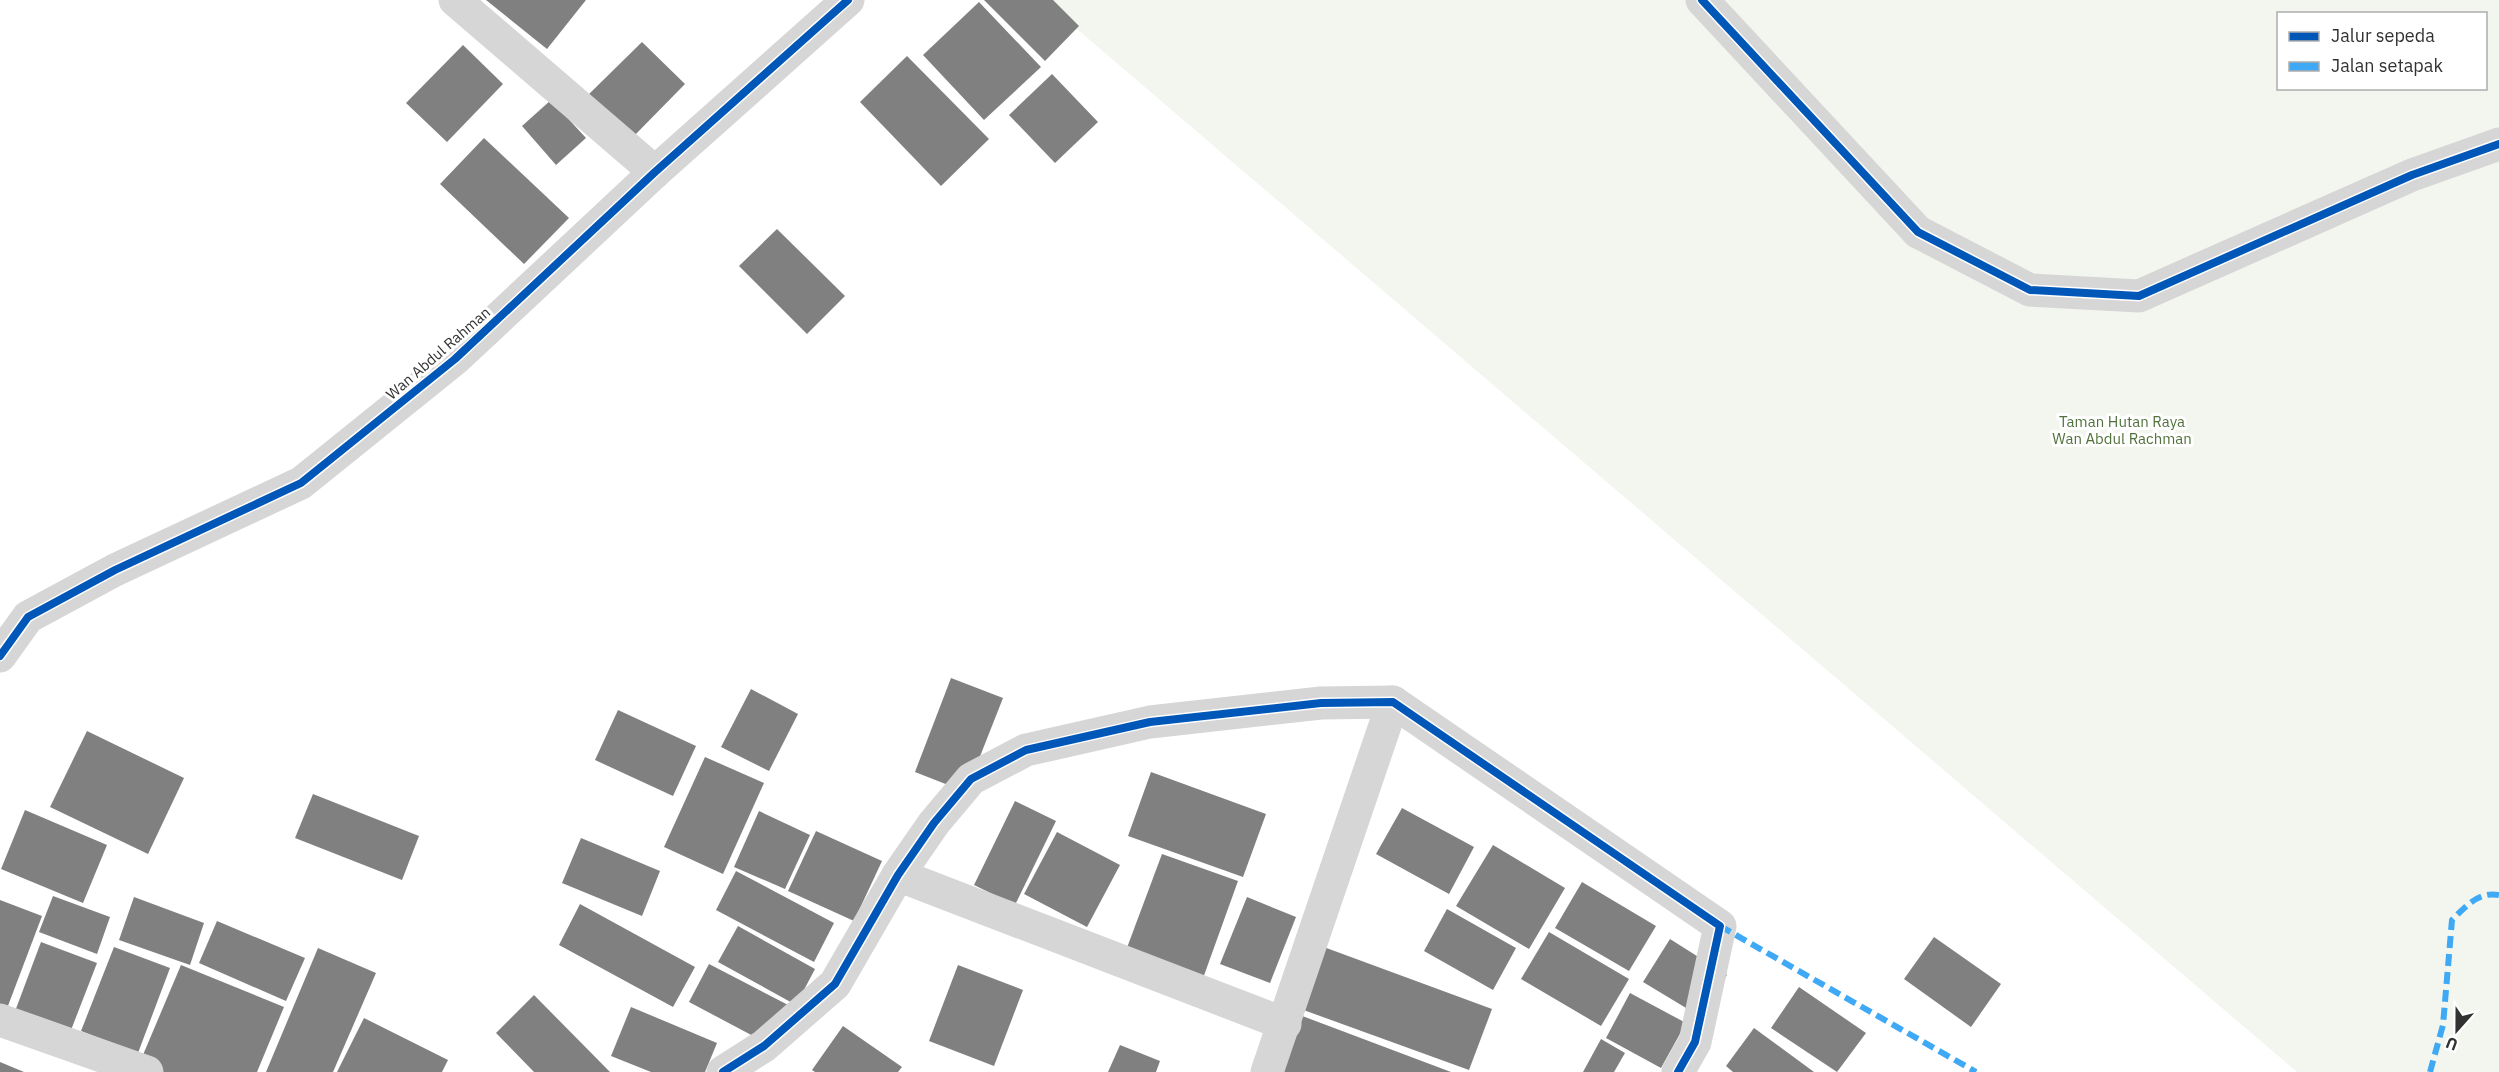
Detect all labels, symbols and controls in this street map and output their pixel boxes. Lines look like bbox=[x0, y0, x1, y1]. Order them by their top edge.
legend bbox=[2277, 12, 2487, 90]
text: Jalur sepeda bbox=[2331, 24, 2435, 47]
text: Jalan setapak bbox=[2331, 54, 2443, 77]
street label: Wan Abdul Rahman bbox=[382, 303, 494, 403]
park label: Taman Hutan Raya Wan Abdul Rachman bbox=[2052, 412, 2192, 448]
north arrow bbox=[2427, 1000, 2487, 1060]
text: U bbox=[2443, 1033, 2460, 1055]

